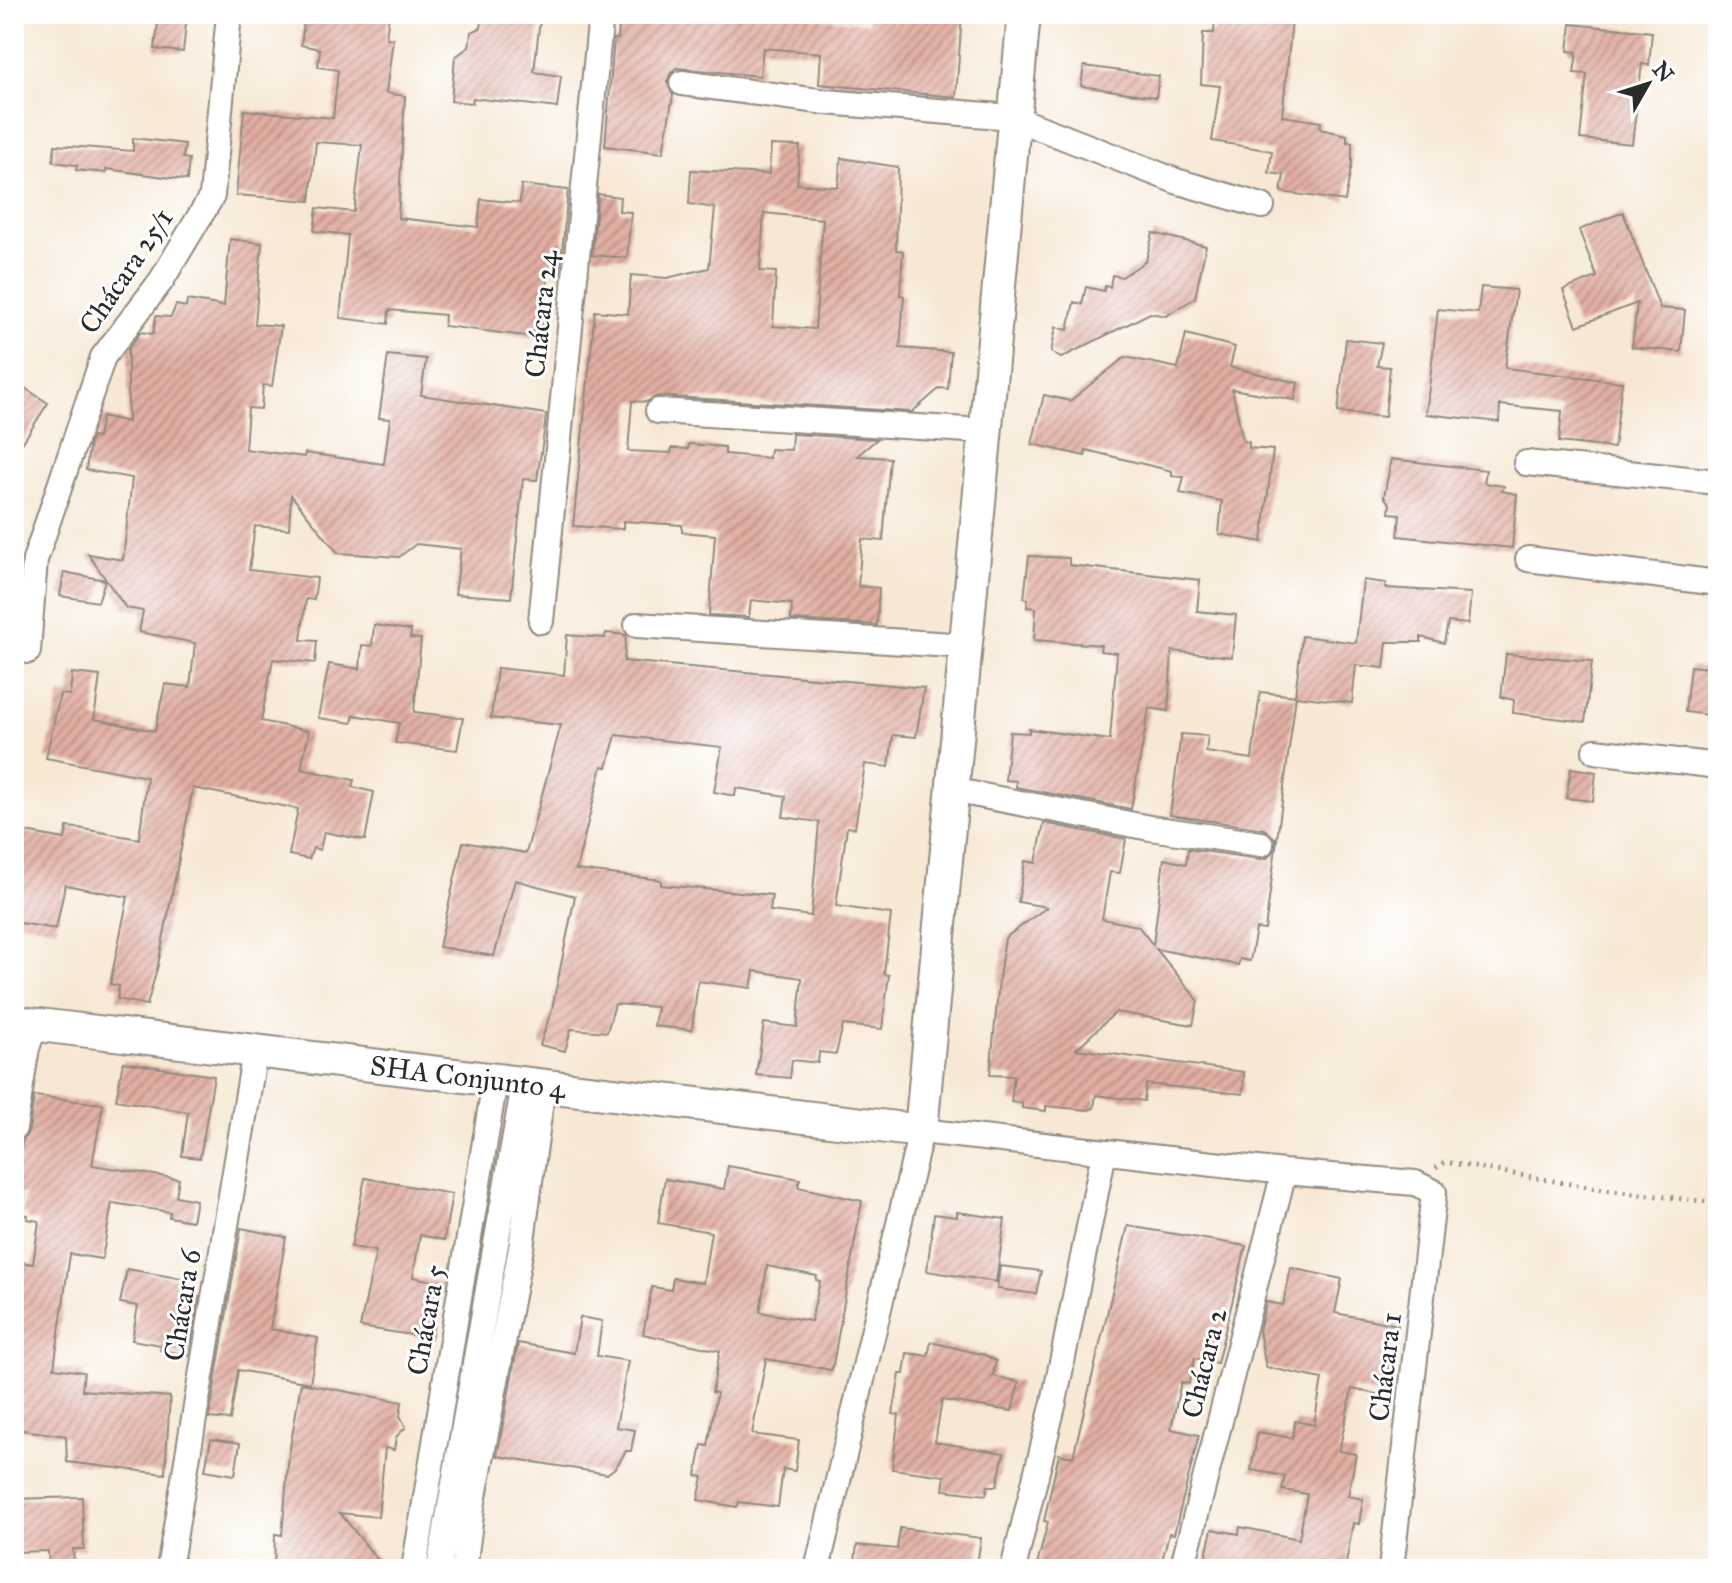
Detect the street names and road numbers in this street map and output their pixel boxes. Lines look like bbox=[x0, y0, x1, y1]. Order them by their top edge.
street label: Chácara 25/1 bbox=[71, 202, 181, 340]
street label: Chácara 24 bbox=[517, 247, 565, 379]
street label: SHA Conjunto 4 bbox=[368, 1048, 569, 1107]
street label: Chácara 6 bbox=[156, 1245, 208, 1363]
street label: Chácara 5 bbox=[399, 1262, 453, 1378]
street label: Chácara 2 bbox=[1173, 1304, 1235, 1422]
street label: Chácara 1 bbox=[1361, 1311, 1409, 1423]

